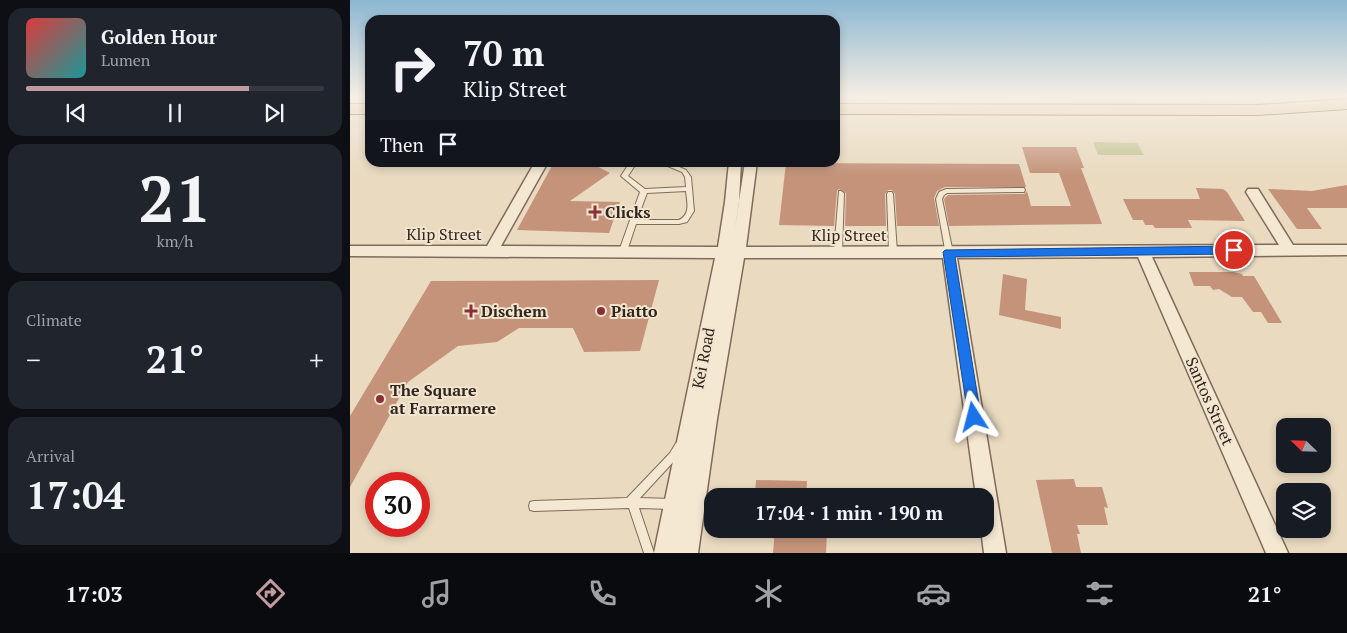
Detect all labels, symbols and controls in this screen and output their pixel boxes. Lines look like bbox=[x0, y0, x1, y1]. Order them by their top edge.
text: Golden Hour bbox=[101, 24, 217, 49]
text: 70 m bbox=[463, 30, 544, 76]
icon: right bbox=[380, 35, 445, 100]
text: Lumen bbox=[101, 49, 150, 71]
text: Klip Street bbox=[463, 74, 567, 103]
icon: previous bbox=[62, 99, 90, 127]
icon: pause bbox=[161, 99, 189, 127]
icon: next bbox=[260, 99, 288, 127]
icon: arrive bbox=[434, 130, 462, 158]
text: Then bbox=[380, 132, 424, 157]
text: 21 bbox=[138, 154, 212, 241]
place label: Clicks bbox=[605, 201, 650, 223]
marker: Clicks bbox=[589, 206, 601, 218]
street label: Klip Street bbox=[406, 223, 482, 245]
street label: Klip Street bbox=[811, 224, 887, 246]
pin bbox=[1213, 229, 1255, 271]
text: km/h bbox=[157, 230, 193, 252]
icon: arrive bbox=[1220, 236, 1248, 264]
place label: Dischem bbox=[481, 300, 547, 322]
place label: Piatto bbox=[611, 300, 658, 322]
marker: Dischem bbox=[465, 305, 477, 317]
marker: Piatto bbox=[595, 305, 607, 317]
text: Climate bbox=[26, 309, 82, 331]
street label: Kei Road bbox=[686, 325, 720, 391]
text: 21° bbox=[146, 334, 204, 384]
text: − bbox=[26, 341, 41, 378]
text: + bbox=[309, 341, 324, 378]
street label: Santos Street bbox=[1181, 353, 1239, 449]
place label: The Square at Farrarmere bbox=[390, 379, 497, 419]
position arrow bbox=[947, 390, 999, 442]
marker: The Square at Farrarmere bbox=[374, 393, 386, 405]
north arrow bbox=[1276, 418, 1331, 472]
map controls bbox=[1276, 418, 1331, 538]
text: Arrival bbox=[26, 445, 75, 467]
text: 17:04 bbox=[26, 470, 125, 520]
speed limit sign: 30 bbox=[365, 472, 430, 537]
button: layers bbox=[1276, 483, 1331, 538]
text: 17:04 · 1 min · 190 m bbox=[755, 500, 943, 525]
icon: directions bbox=[253, 576, 288, 611]
icon: music bbox=[419, 576, 454, 611]
icon: phone bbox=[585, 576, 620, 611]
icon: climate bbox=[751, 576, 786, 611]
icon: car bbox=[916, 576, 951, 611]
icon: filters bbox=[1082, 576, 1117, 611]
text: 17:03 bbox=[65, 579, 123, 608]
text: 21° bbox=[1248, 579, 1282, 608]

